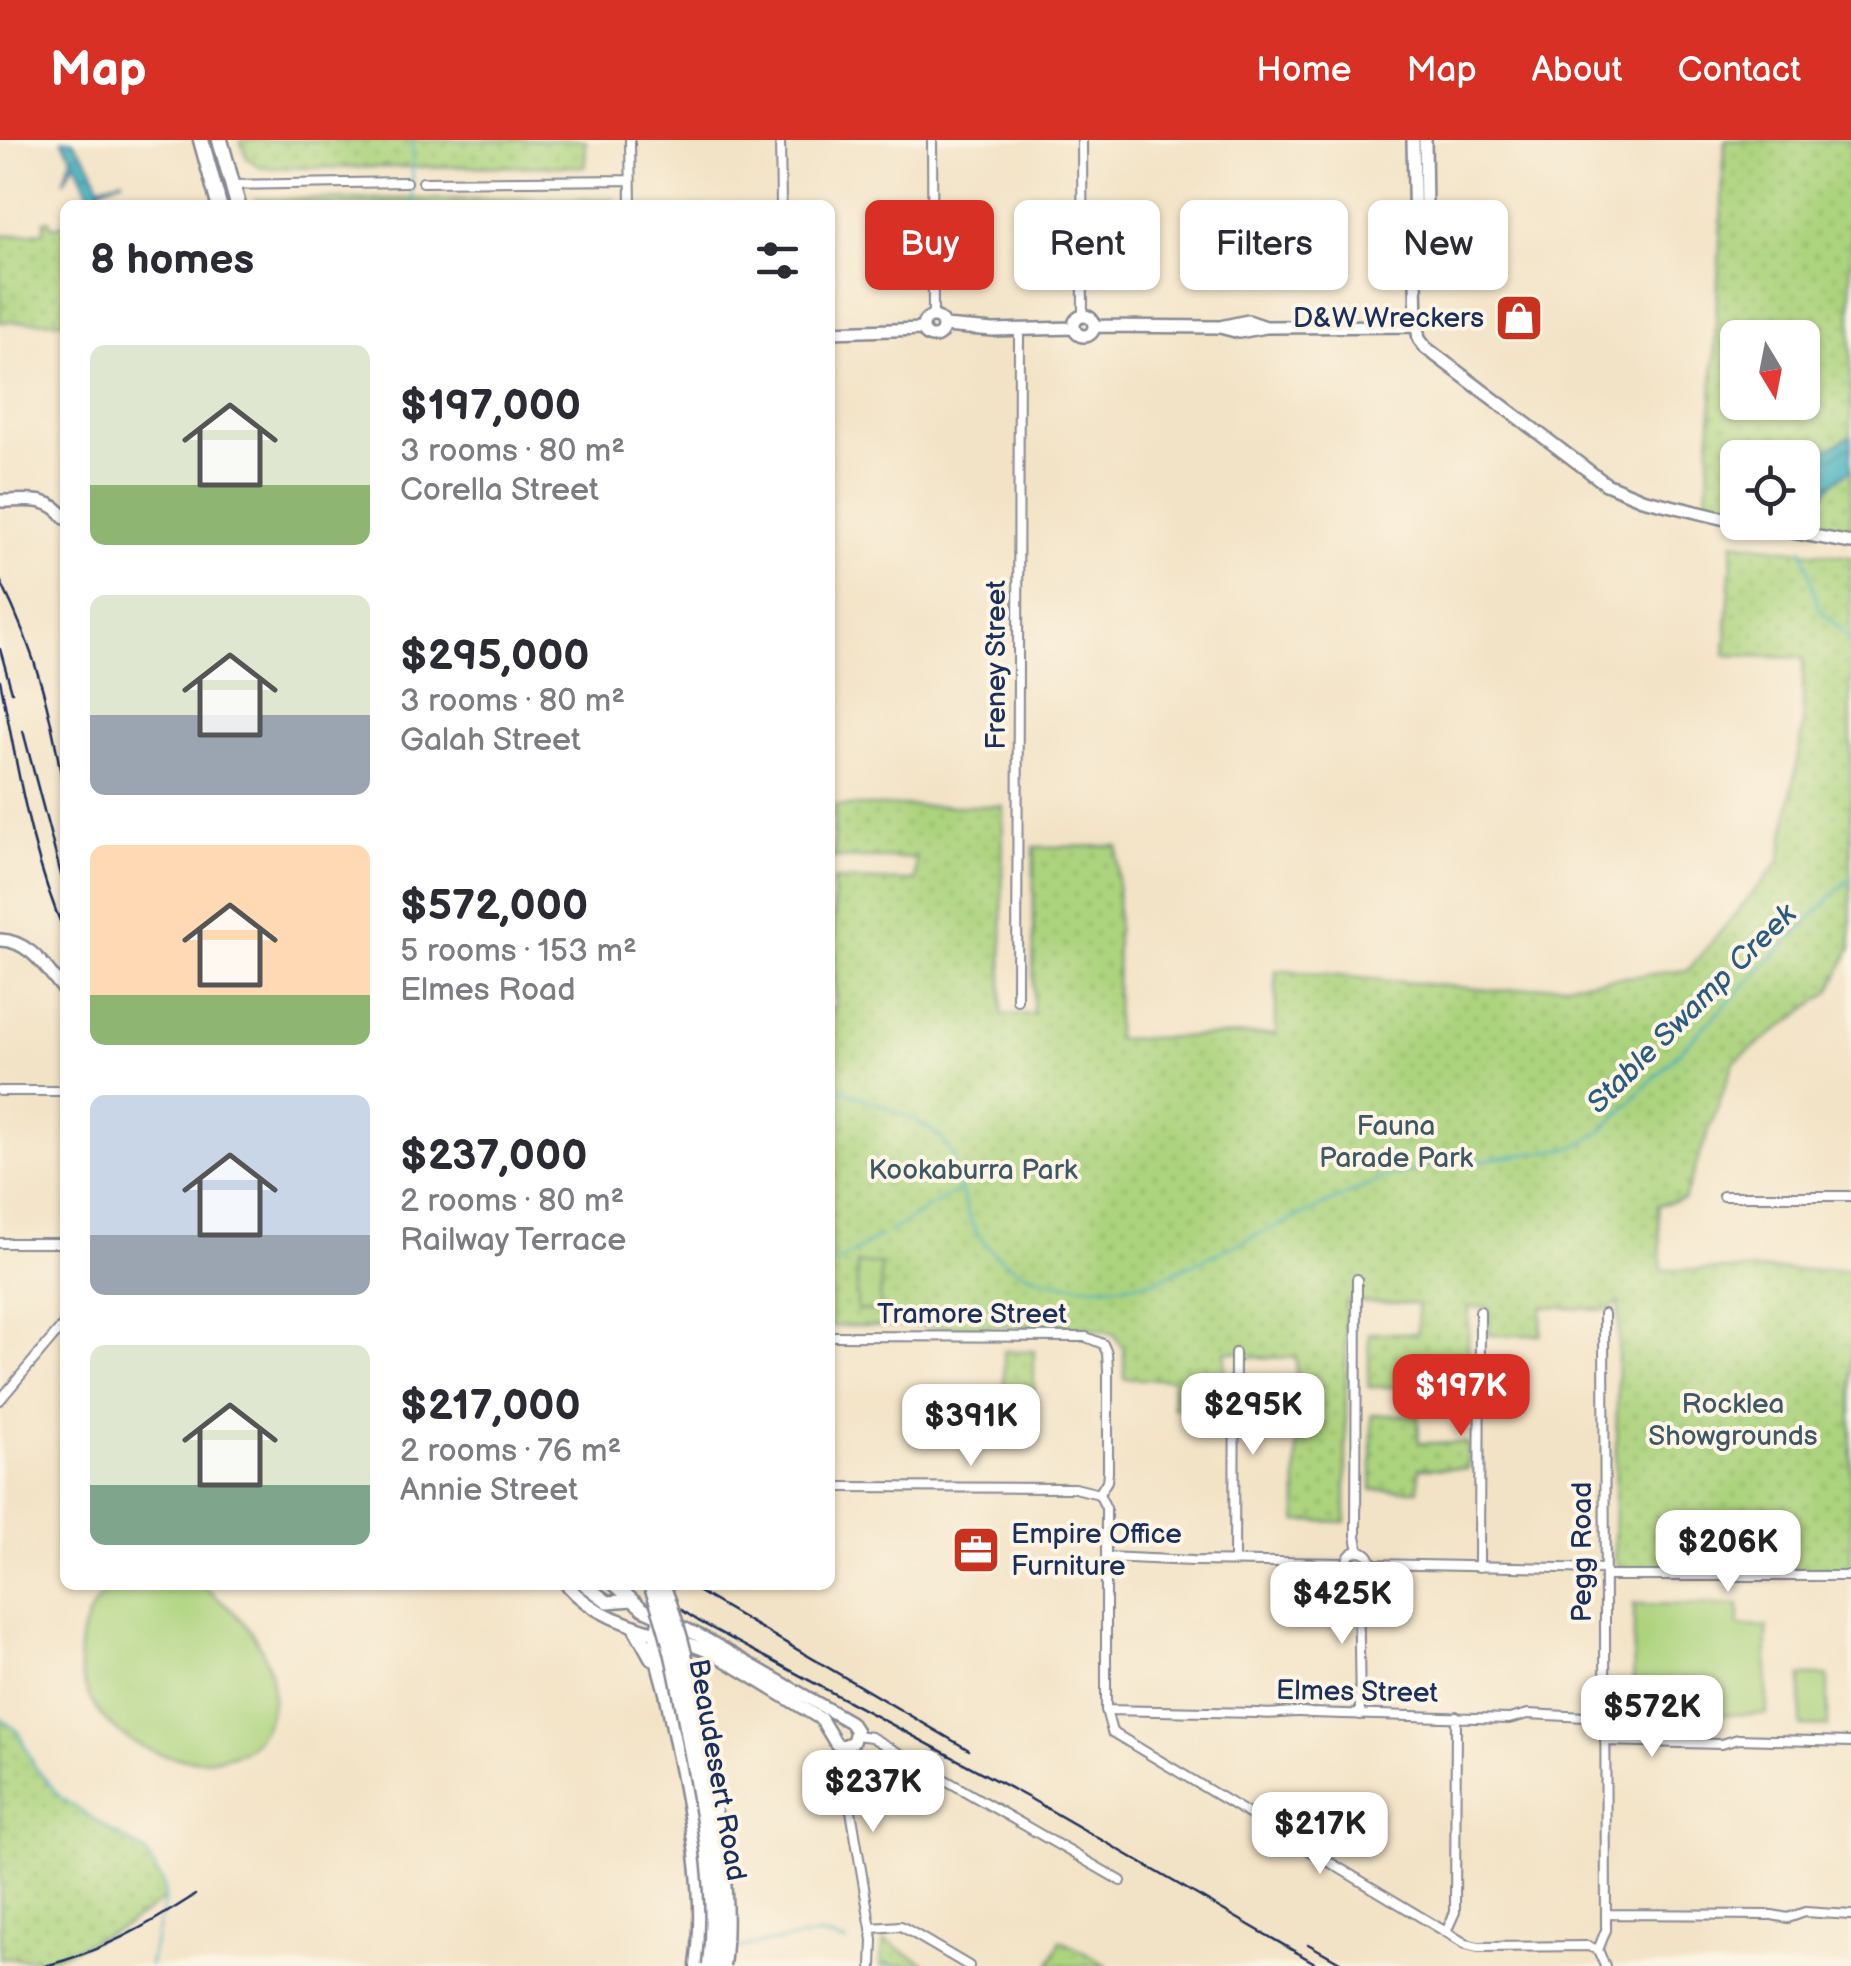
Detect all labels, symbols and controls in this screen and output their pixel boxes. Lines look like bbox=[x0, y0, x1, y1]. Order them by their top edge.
text: Map bbox=[50, 42, 146, 99]
text: Home bbox=[1256, 49, 1351, 92]
text: Map bbox=[1406, 49, 1477, 92]
text: About bbox=[1532, 49, 1623, 92]
text: Contact bbox=[1678, 49, 1801, 92]
chip: Buy bbox=[865, 200, 994, 290]
chip: Rent bbox=[1014, 200, 1160, 290]
chip: Filters bbox=[1180, 200, 1348, 290]
chip: New bbox=[1368, 200, 1508, 290]
icon: filters bbox=[750, 233, 805, 288]
text: 8 homes bbox=[90, 235, 254, 286]
shop icon: D&W Wreckers bbox=[1493, 292, 1545, 344]
place label: D&W Wreckers bbox=[1293, 302, 1484, 335]
north arrow bbox=[1720, 320, 1820, 420]
map controls bbox=[1720, 320, 1820, 540]
text: $197,000 bbox=[400, 381, 581, 432]
icon: home bbox=[170, 385, 290, 505]
text: 3 rooms · 80 m² bbox=[400, 432, 625, 471]
button: locate bbox=[1720, 440, 1820, 540]
text: Corella Street bbox=[400, 471, 599, 510]
street label: Freney Street bbox=[980, 580, 1013, 750]
text: $295,000 bbox=[400, 631, 590, 682]
icon: home bbox=[170, 635, 290, 755]
text: 3 rooms · 80 m² bbox=[400, 682, 625, 721]
text: Galah Street bbox=[400, 721, 581, 760]
text: $572,000 bbox=[400, 881, 588, 932]
icon: home bbox=[170, 885, 290, 1005]
water label: Stable Swamp Creek bbox=[1580, 896, 1805, 1121]
text: 5 rooms · 153 m² bbox=[400, 932, 637, 971]
text: Elmes Road bbox=[400, 971, 576, 1010]
park label: Fauna Parade Park bbox=[1319, 1110, 1473, 1175]
text: $237,000 bbox=[400, 1131, 587, 1182]
icon: home bbox=[170, 1135, 290, 1255]
park label: Kookaburra Park bbox=[869, 1154, 1078, 1187]
text: 2 rooms · 80 m² bbox=[400, 1182, 624, 1221]
text: Railway Terrace bbox=[400, 1221, 626, 1260]
street label: Tramore Street bbox=[877, 1298, 1067, 1331]
pin: $197K bbox=[1391, 1354, 1531, 1439]
text: $197K bbox=[1415, 1367, 1507, 1406]
pin: $295K bbox=[1183, 1373, 1323, 1458]
text: $217,000 bbox=[400, 1381, 581, 1432]
pin: $391K bbox=[901, 1384, 1041, 1469]
icon: home bbox=[170, 1385, 290, 1505]
text: $295K bbox=[1203, 1386, 1303, 1425]
park label: Rocklea Showgrounds bbox=[1648, 1388, 1818, 1453]
text: $391K bbox=[924, 1397, 1018, 1436]
text: 2 rooms · 76 m² bbox=[400, 1432, 621, 1471]
text: Annie Street bbox=[400, 1471, 578, 1510]
street label: Pegg Road bbox=[1566, 1482, 1599, 1622]
pin: $206K bbox=[1658, 1510, 1798, 1595]
place label: Empire Office Furniture bbox=[1011, 1518, 1182, 1583]
text: $206K bbox=[1678, 1523, 1778, 1562]
office icon: Empire Office Furniture bbox=[950, 1524, 1002, 1576]
pin: $425K bbox=[1272, 1562, 1412, 1647]
text: $425K bbox=[1292, 1575, 1392, 1614]
street label: Beaudesert Road bbox=[681, 1657, 753, 1883]
street label: Elmes Street bbox=[1276, 1674, 1439, 1710]
pin: $572K bbox=[1582, 1675, 1722, 1760]
text: $572K bbox=[1603, 1688, 1701, 1727]
pin: $237K bbox=[803, 1750, 943, 1835]
text: $237K bbox=[824, 1763, 922, 1802]
pin: $217K bbox=[1250, 1792, 1390, 1877]
text: $217K bbox=[1274, 1805, 1366, 1844]

